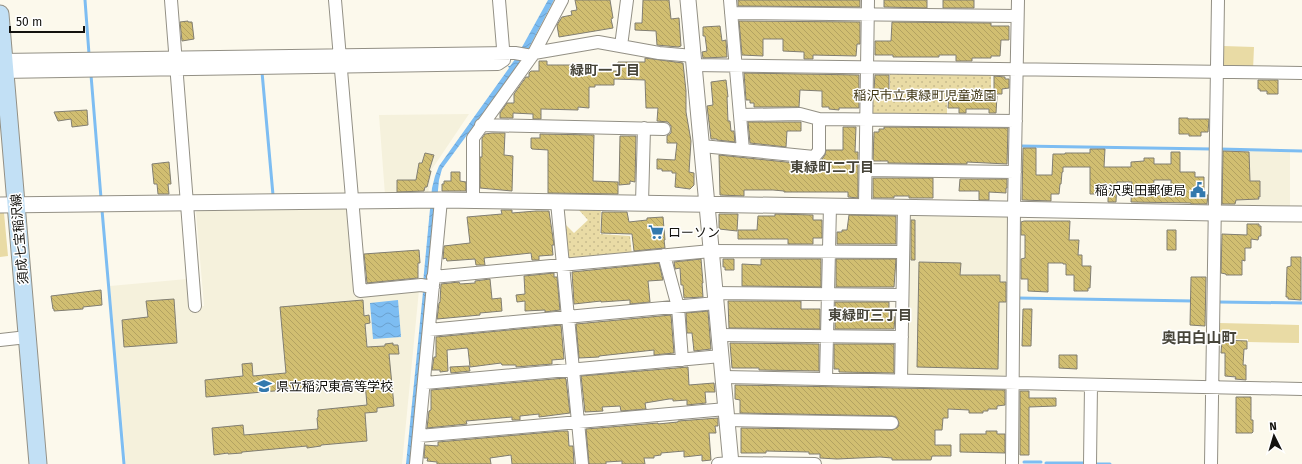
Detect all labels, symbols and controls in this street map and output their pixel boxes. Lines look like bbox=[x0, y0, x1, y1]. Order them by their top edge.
scale bar bbox=[10, 8, 84, 34]
text: 50 m bbox=[16, 15, 42, 29]
district label: 緑町一丁目 bbox=[570, 62, 640, 79]
park label: 稲沢市立東緑町児童遊園 bbox=[853, 88, 997, 103]
district label: 東緑町二丁目 bbox=[790, 159, 874, 176]
public building icon: 稲沢奥田郵便局 bbox=[1189, 181, 1207, 199]
place label: 稲沢奥田郵便局 bbox=[1095, 183, 1186, 198]
street label: 須成七宝稲沢線 bbox=[8, 193, 31, 285]
supermarket icon: ローソン bbox=[647, 223, 665, 241]
place label: ローソン bbox=[668, 225, 720, 240]
district label: 東緑町三丁目 bbox=[828, 307, 912, 324]
district label: 奥田白山町 bbox=[1161, 329, 1237, 347]
school or university icon: 県立稲沢東高等学校 bbox=[255, 377, 273, 395]
place label: 県立稲沢東高等学校 bbox=[276, 379, 393, 394]
north arrow bbox=[1254, 416, 1294, 456]
text: N bbox=[1269, 420, 1277, 433]

